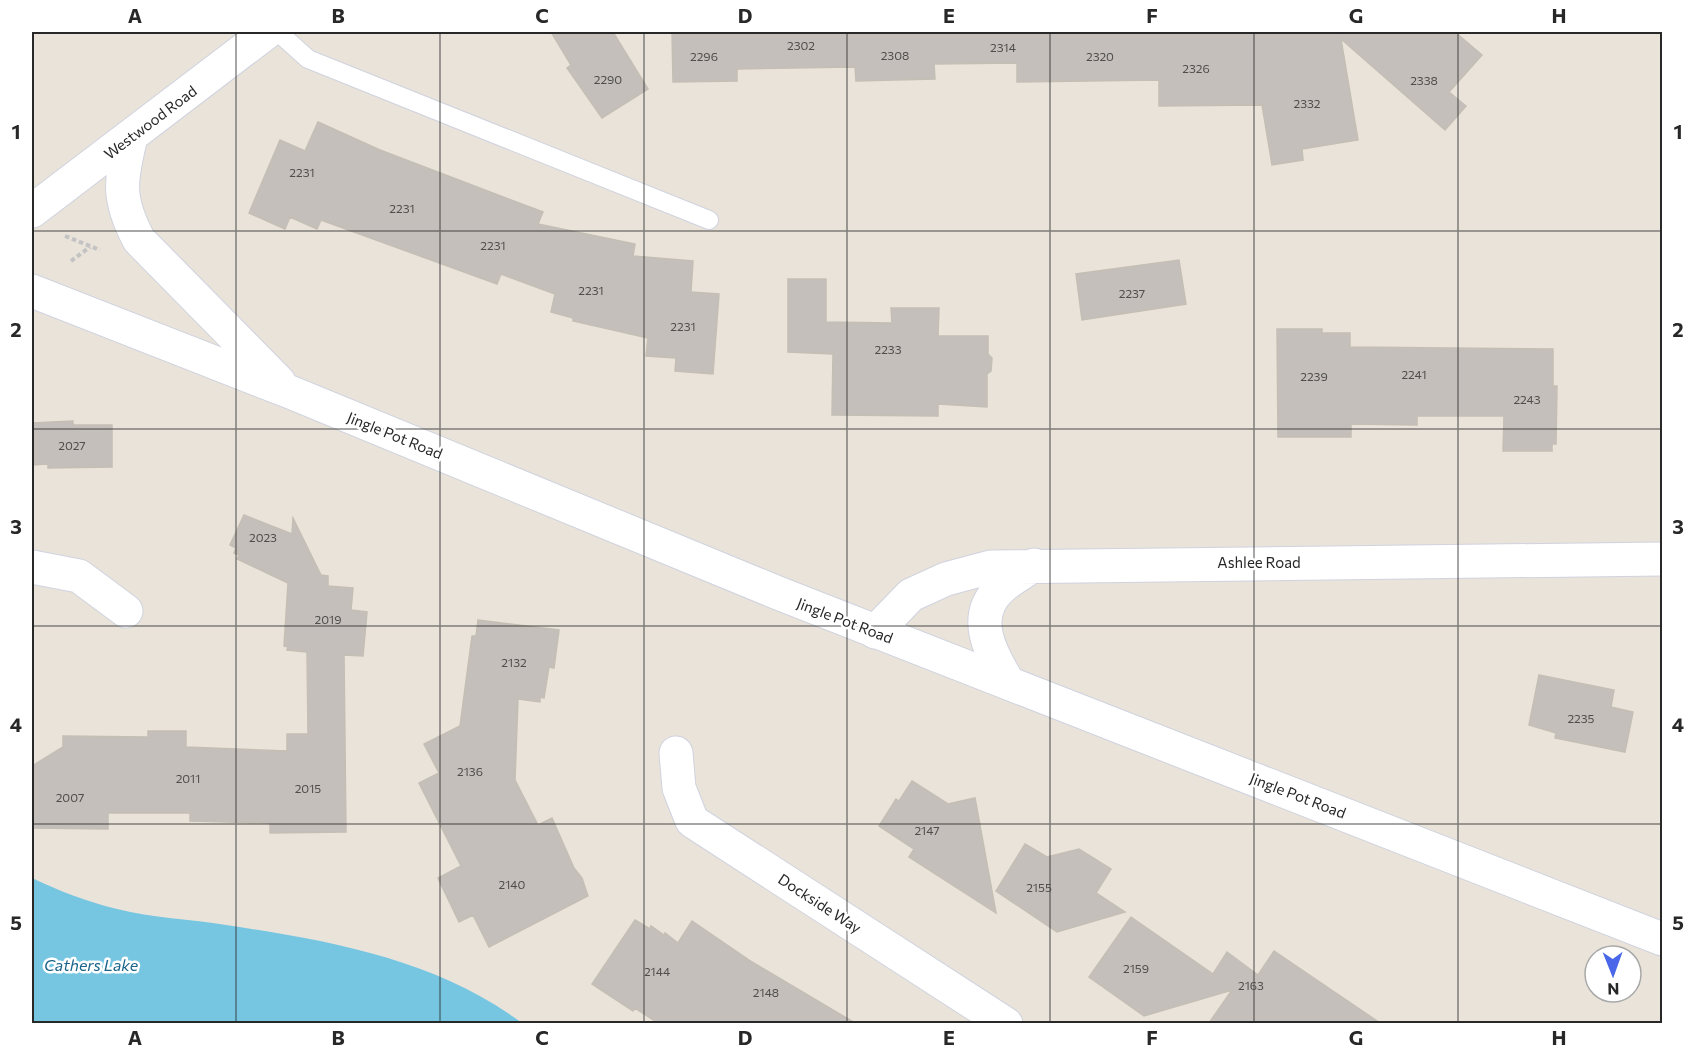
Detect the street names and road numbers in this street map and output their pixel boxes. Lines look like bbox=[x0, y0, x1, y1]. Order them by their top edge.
street label: Westwood Road bbox=[100, 81, 200, 163]
street label: Jingle Pot Road bbox=[345, 408, 445, 462]
street label: Ashlee Road bbox=[1217, 553, 1301, 571]
street label: Jingle Pot Road bbox=[794, 593, 896, 647]
street label: Jingle Pot Road bbox=[1247, 768, 1349, 822]
street label: Dockside Way bbox=[775, 869, 865, 937]

